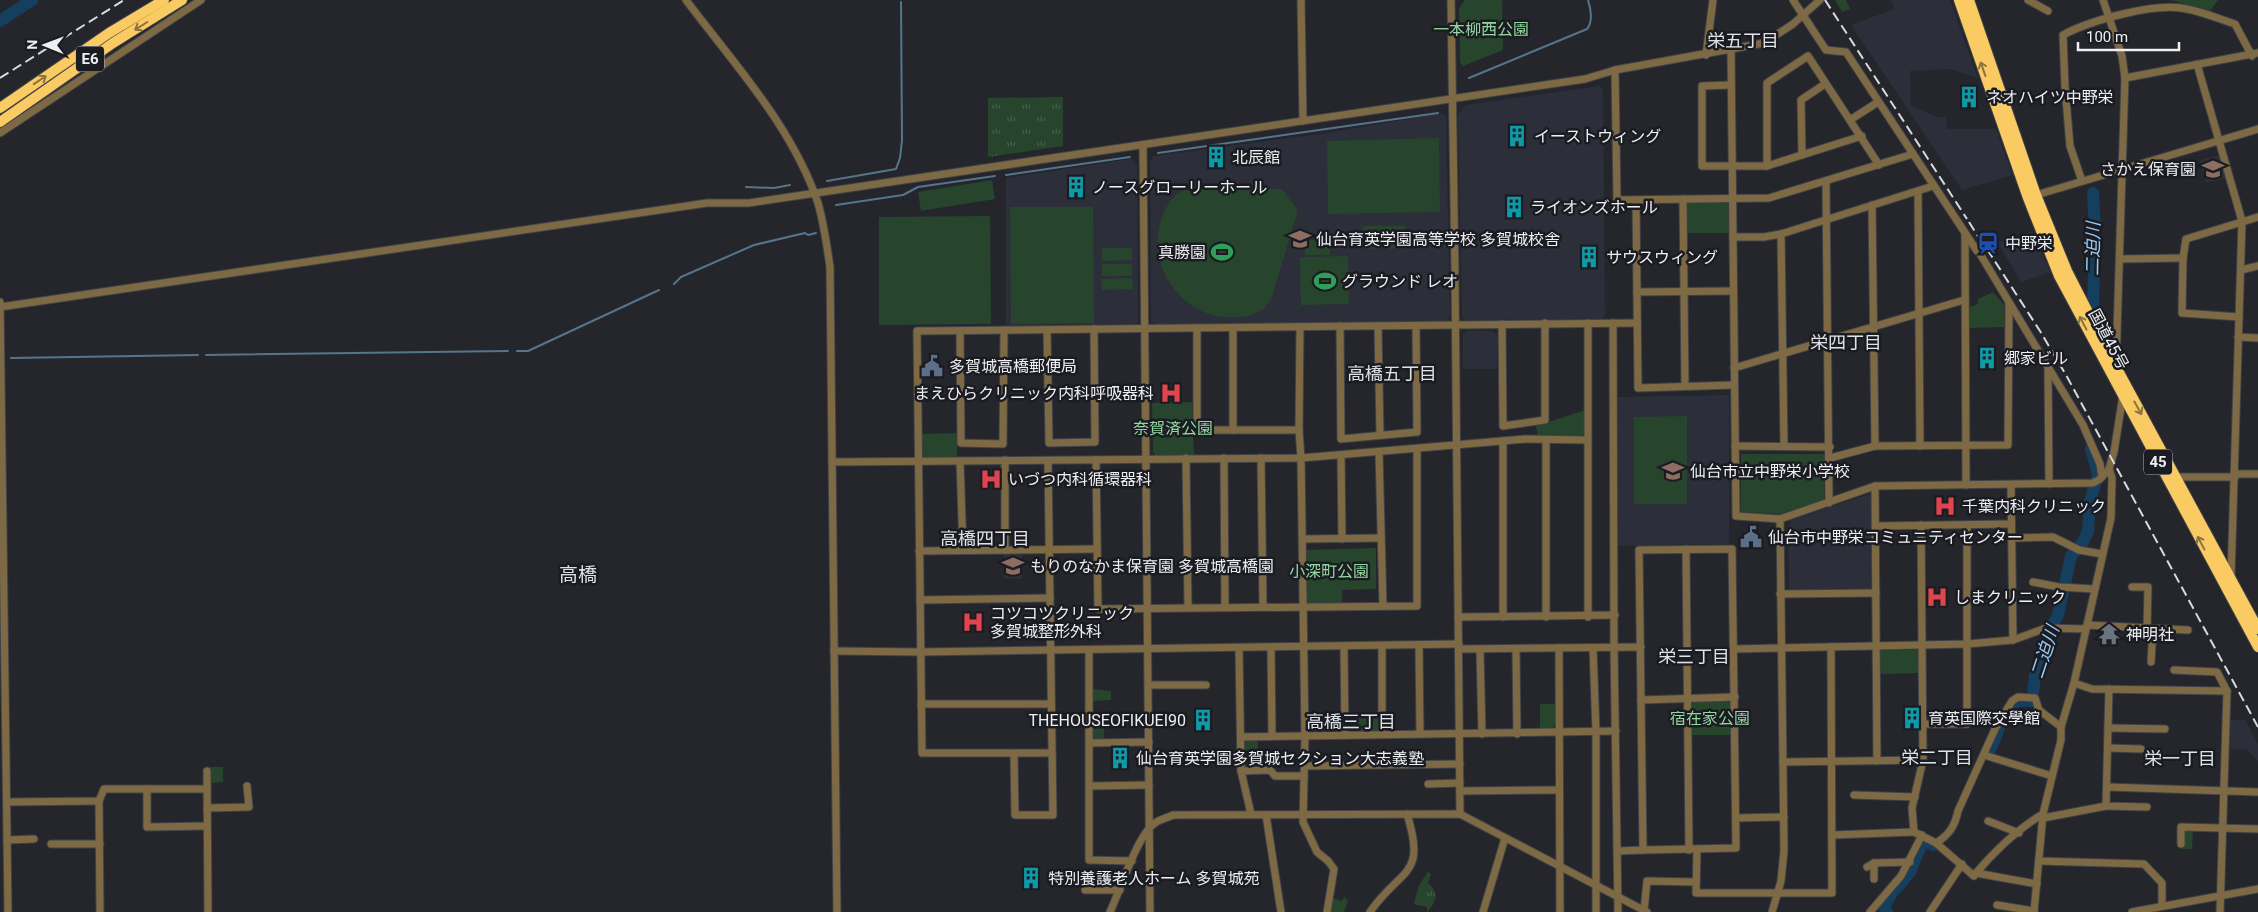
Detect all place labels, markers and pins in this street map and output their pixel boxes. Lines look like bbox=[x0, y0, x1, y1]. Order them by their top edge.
building icon: ネオハイツ中野栄 bbox=[1956, 84, 1982, 110]
place label: ネオハイツ中野栄 bbox=[1986, 88, 2114, 107]
building icon: イーストウィング bbox=[1504, 123, 1530, 149]
place label: イーストウィング bbox=[1534, 127, 1661, 146]
building icon: 北辰館 bbox=[1203, 144, 1229, 170]
place label: 北辰館 bbox=[1232, 148, 1280, 167]
school or university icon: さかえ保育園 bbox=[2200, 156, 2226, 182]
place label: さかえ保育園 bbox=[2100, 160, 2196, 179]
building icon: ノースグローリーホール bbox=[1063, 174, 1089, 200]
place label: ノースグローリーホール bbox=[1092, 178, 1267, 197]
building icon: ライオンズホール bbox=[1501, 194, 1527, 220]
place label: ライオンズホール bbox=[1530, 198, 1658, 217]
school or university icon: 仙台育英学園高等学校 多賀城校舎 bbox=[1287, 226, 1313, 252]
place label: 仙台育英学園高等学校 多賀城校舎 bbox=[1316, 230, 1560, 249]
station icon: 中野栄 bbox=[1975, 230, 2001, 256]
place label: 中野栄 bbox=[2005, 234, 2053, 253]
sports icon: 真勝園 bbox=[1209, 239, 1235, 265]
place label: 真勝園 bbox=[1158, 243, 1206, 262]
building icon: サウスウィング bbox=[1576, 244, 1602, 270]
place label: サウスウィング bbox=[1606, 248, 1718, 267]
sports icon: グラウンド レオ bbox=[1312, 268, 1338, 294]
place label: グラウンド レオ bbox=[1342, 272, 1458, 291]
building icon: 郷家ビル bbox=[1974, 345, 2000, 371]
place label: 郷家ビル bbox=[2004, 349, 2068, 368]
public building icon: 多賀城高橋郵便局 bbox=[919, 353, 945, 379]
place label: 多賀城高橋郵便局 bbox=[949, 357, 1077, 376]
hospital icon: まえひらクリニック内科呼吸器科 bbox=[1158, 380, 1184, 406]
place label: まえひらクリニック内科呼吸器科 bbox=[914, 384, 1154, 403]
school or university icon: 仙台市立中野栄小学校 bbox=[1660, 458, 1686, 484]
place label: 仙台市立中野栄小学校 bbox=[1690, 462, 1850, 481]
hospital icon: いづつ内科循環器科 bbox=[978, 466, 1004, 492]
place label: いづつ内科循環器科 bbox=[1008, 470, 1152, 489]
hospital icon: 千葉内科クリニック bbox=[1932, 493, 1958, 519]
place label: 千葉内科クリニック bbox=[1962, 497, 2106, 516]
public building icon: 仙台市中野栄コミュニティセンター bbox=[1738, 524, 1764, 550]
place label: 仙台市中野栄コミュニティセンター bbox=[1768, 528, 2023, 547]
school or university icon: もりのなかま保育園 多賀城高橋園 bbox=[1000, 553, 1026, 579]
place label: もりのなかま保育園 多賀城高橋園 bbox=[1030, 557, 1274, 576]
hospital icon: しまクリニック bbox=[1924, 584, 1950, 610]
place label: しまクリニック bbox=[1954, 588, 2066, 607]
place label: コツコツクリニック 多賀城整形外科 bbox=[990, 604, 1134, 641]
hospital icon: コツコツクリニック 多賀城整形外科 bbox=[960, 609, 986, 635]
temple icon: 神明社 bbox=[2096, 621, 2122, 647]
place label: 神明社 bbox=[2126, 625, 2174, 644]
building icon: 育英国際交學館 bbox=[1899, 705, 1925, 731]
building icon: THEHOUSEOFIKUEI90 bbox=[1190, 707, 1216, 733]
place label: 育英国際交學館 bbox=[1928, 709, 2040, 728]
place label: THEHOUSEOFIKUEI90 bbox=[1029, 711, 1186, 730]
building icon: 仙台育英学園多賀城セクション大志義塾 bbox=[1107, 745, 1133, 771]
place label: 仙台育英学園多賀城セクション大志義塾 bbox=[1136, 749, 1424, 768]
building icon: 特別養護老人ホーム 多賀城苑 bbox=[1018, 865, 1044, 891]
place label: 特別養護老人ホーム 多賀城苑 bbox=[1048, 869, 1260, 888]

